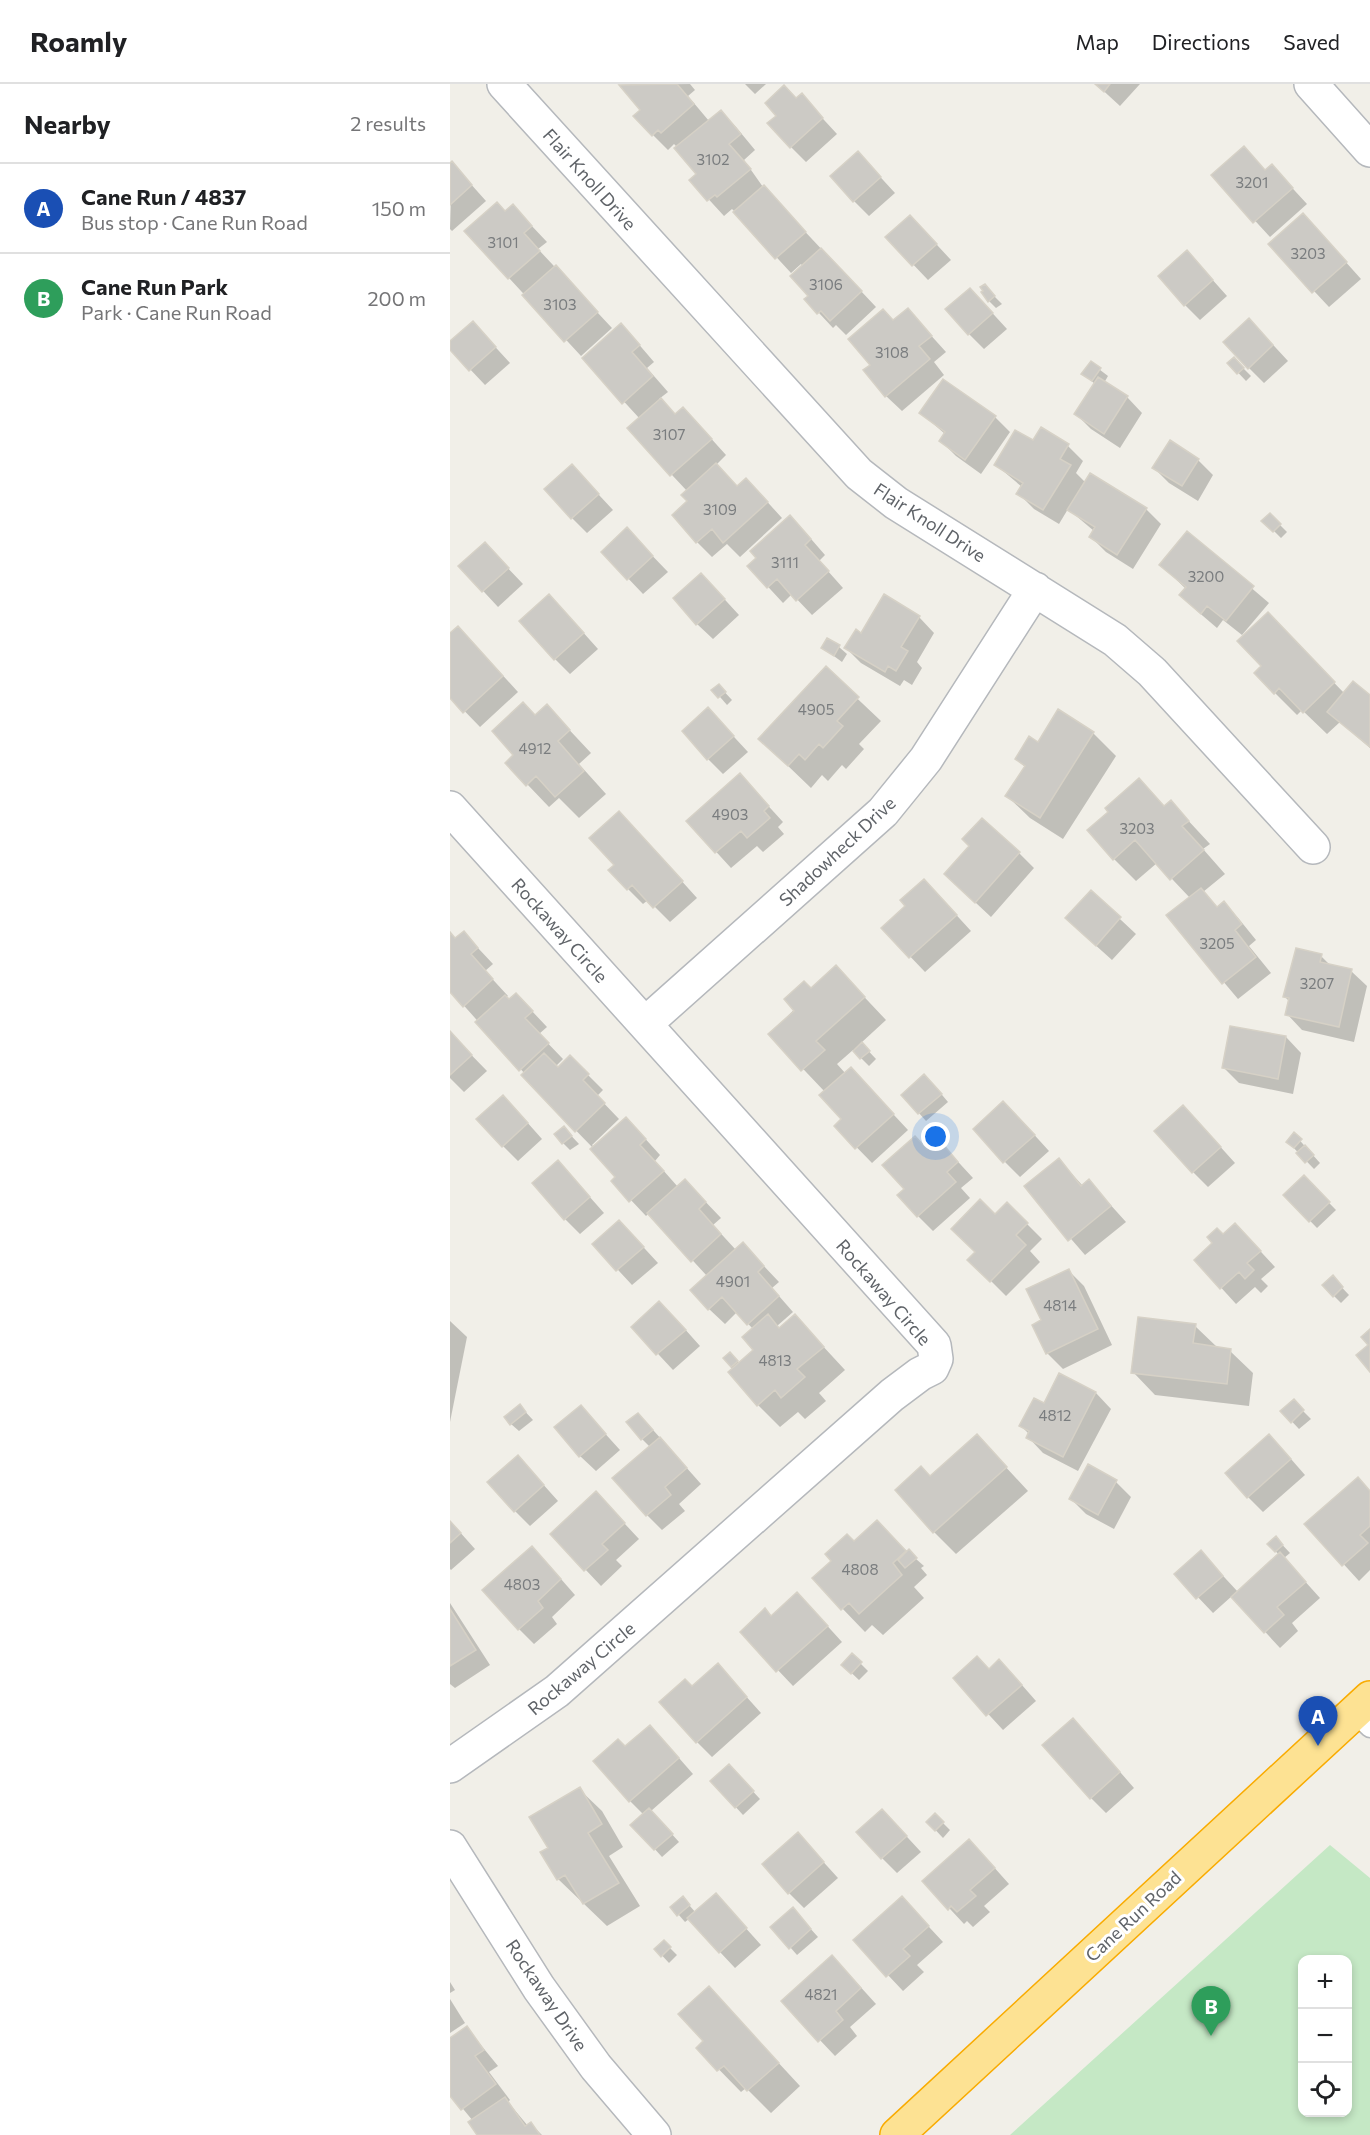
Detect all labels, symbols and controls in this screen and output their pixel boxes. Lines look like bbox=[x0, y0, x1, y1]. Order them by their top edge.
text: Roamly bbox=[30, 24, 127, 58]
text: Map bbox=[1076, 29, 1119, 54]
text: Directions bbox=[1152, 29, 1250, 54]
text: Saved bbox=[1283, 29, 1340, 54]
text: Nearby bbox=[24, 108, 111, 139]
text: 2 results bbox=[350, 111, 426, 135]
street label: Flair Knoll Drive bbox=[539, 124, 641, 234]
house number: 3102 bbox=[696, 150, 730, 168]
house number: 3201 bbox=[1236, 173, 1269, 191]
text: Cane Run / 4837 bbox=[81, 183, 246, 210]
text: A bbox=[36, 196, 51, 220]
text: 150 m bbox=[372, 196, 426, 220]
text: Bus stop · Cane Run Road bbox=[81, 210, 308, 234]
house number: 3101 bbox=[487, 233, 519, 251]
house number: 3203 bbox=[1290, 244, 1326, 262]
text: Cane Run Park bbox=[81, 273, 228, 300]
house number: 3106 bbox=[809, 275, 843, 293]
text: B bbox=[37, 286, 50, 310]
text: 200 m bbox=[368, 286, 426, 310]
house number: 3103 bbox=[543, 295, 577, 313]
text: Park · Cane Run Road bbox=[81, 300, 272, 324]
house number: 3108 bbox=[875, 343, 909, 361]
house number: 3107 bbox=[653, 425, 685, 443]
street label: Flair Knoll Drive bbox=[870, 478, 990, 566]
house number: 3109 bbox=[703, 500, 737, 518]
house number: 3111 bbox=[771, 553, 799, 571]
house number: 3200 bbox=[1188, 567, 1224, 585]
house number: 4905 bbox=[798, 700, 834, 718]
house number: 4912 bbox=[519, 739, 551, 757]
street label: Shadowheck Drive bbox=[774, 791, 900, 911]
house number: 4903 bbox=[712, 805, 748, 823]
house number: 3203 bbox=[1119, 819, 1155, 837]
street label: Rockaway Circle bbox=[507, 873, 613, 987]
house number: 3205 bbox=[1199, 934, 1235, 952]
house number: 3207 bbox=[1300, 974, 1334, 992]
your location bbox=[921, 1122, 950, 1151]
street label: Rockaway Circle bbox=[832, 1235, 936, 1349]
house number: 4901 bbox=[716, 1272, 750, 1290]
house number: 4814 bbox=[1043, 1296, 1077, 1314]
house number: 4813 bbox=[758, 1351, 792, 1369]
house number: 4812 bbox=[1039, 1406, 1071, 1424]
house number: 4808 bbox=[842, 1560, 879, 1578]
house number: 4803 bbox=[504, 1575, 540, 1593]
street label: Rockaway Circle bbox=[523, 1617, 639, 1719]
pin: A bbox=[1298, 1696, 1338, 1746]
street label: Cane Run Road bbox=[1081, 1866, 1185, 1966]
street label: Rockaway Drive bbox=[502, 1935, 592, 2055]
map controls bbox=[1298, 1955, 1352, 2117]
button: + bbox=[1298, 1955, 1352, 2009]
house number: 4821 bbox=[805, 1985, 837, 2003]
pin: B bbox=[1192, 1986, 1230, 2036]
button: − bbox=[1298, 2009, 1352, 2063]
button: locate bbox=[1298, 2063, 1352, 2117]

